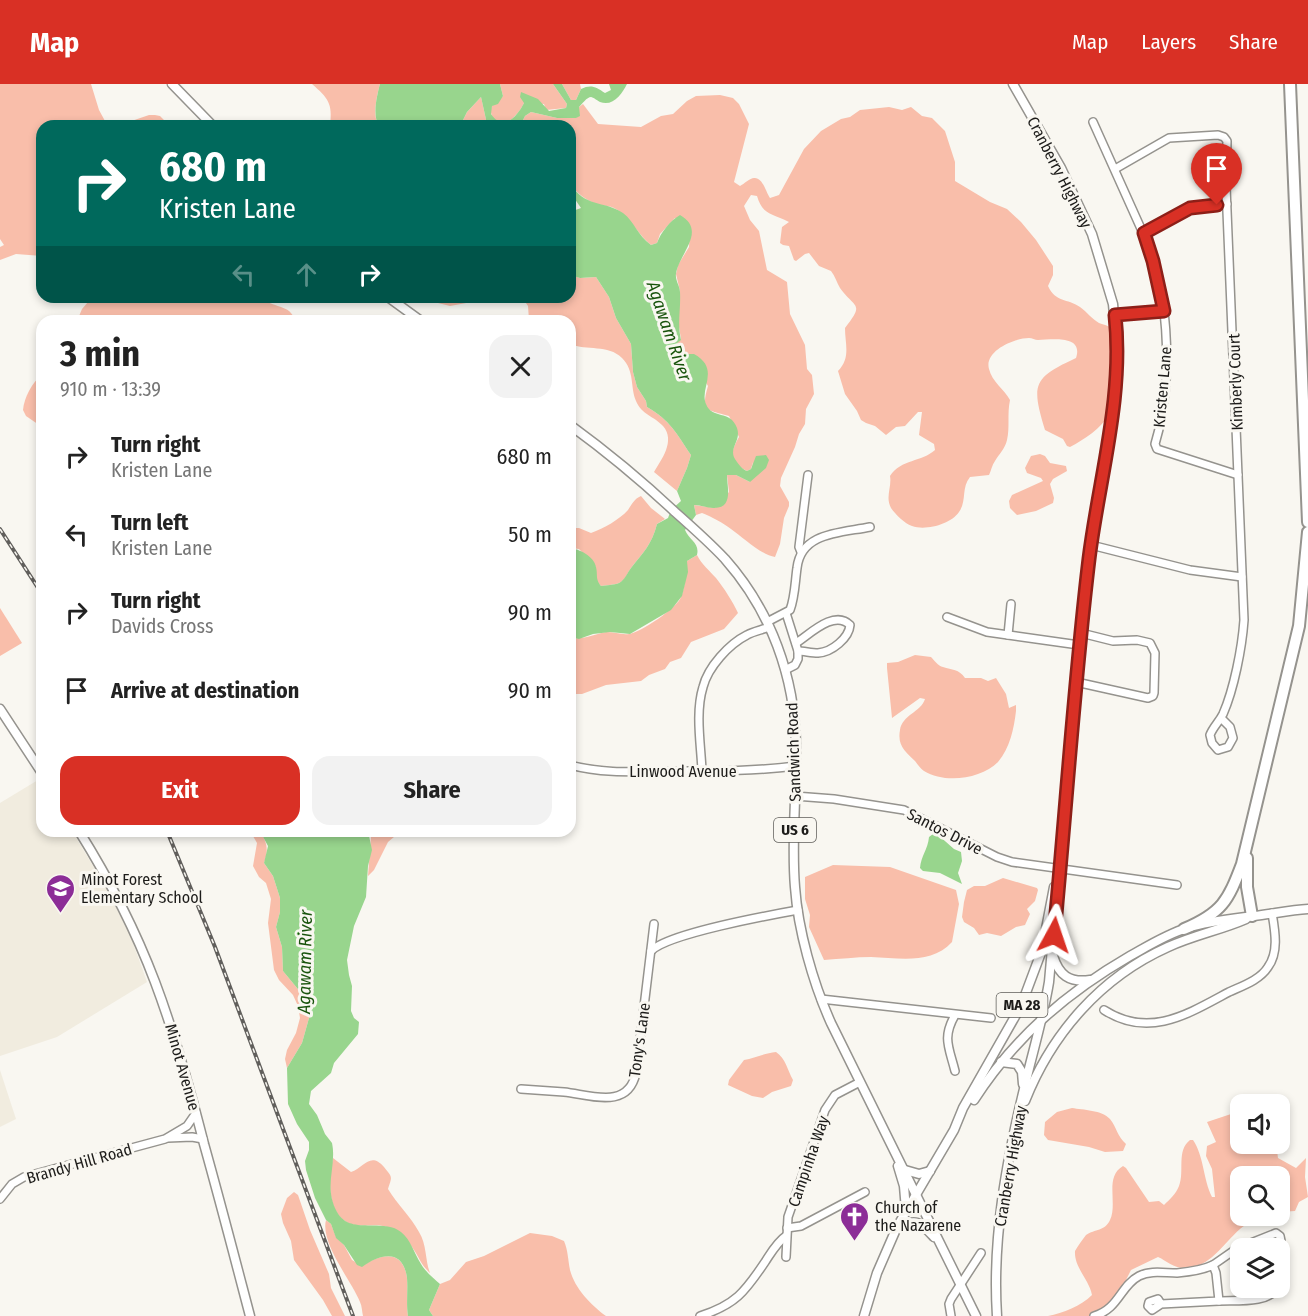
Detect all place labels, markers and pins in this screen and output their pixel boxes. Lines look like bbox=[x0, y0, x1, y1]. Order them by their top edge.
pin bbox=[1191, 143, 1242, 205]
place label: Minot Forest Elementary School bbox=[81, 870, 203, 907]
school or university icon: Minot Forest Elementary School bbox=[44, 872, 76, 914]
place label: Church of the Nazarene bbox=[875, 1198, 961, 1235]
church icon: Church of the Nazarene bbox=[838, 1200, 870, 1242]

